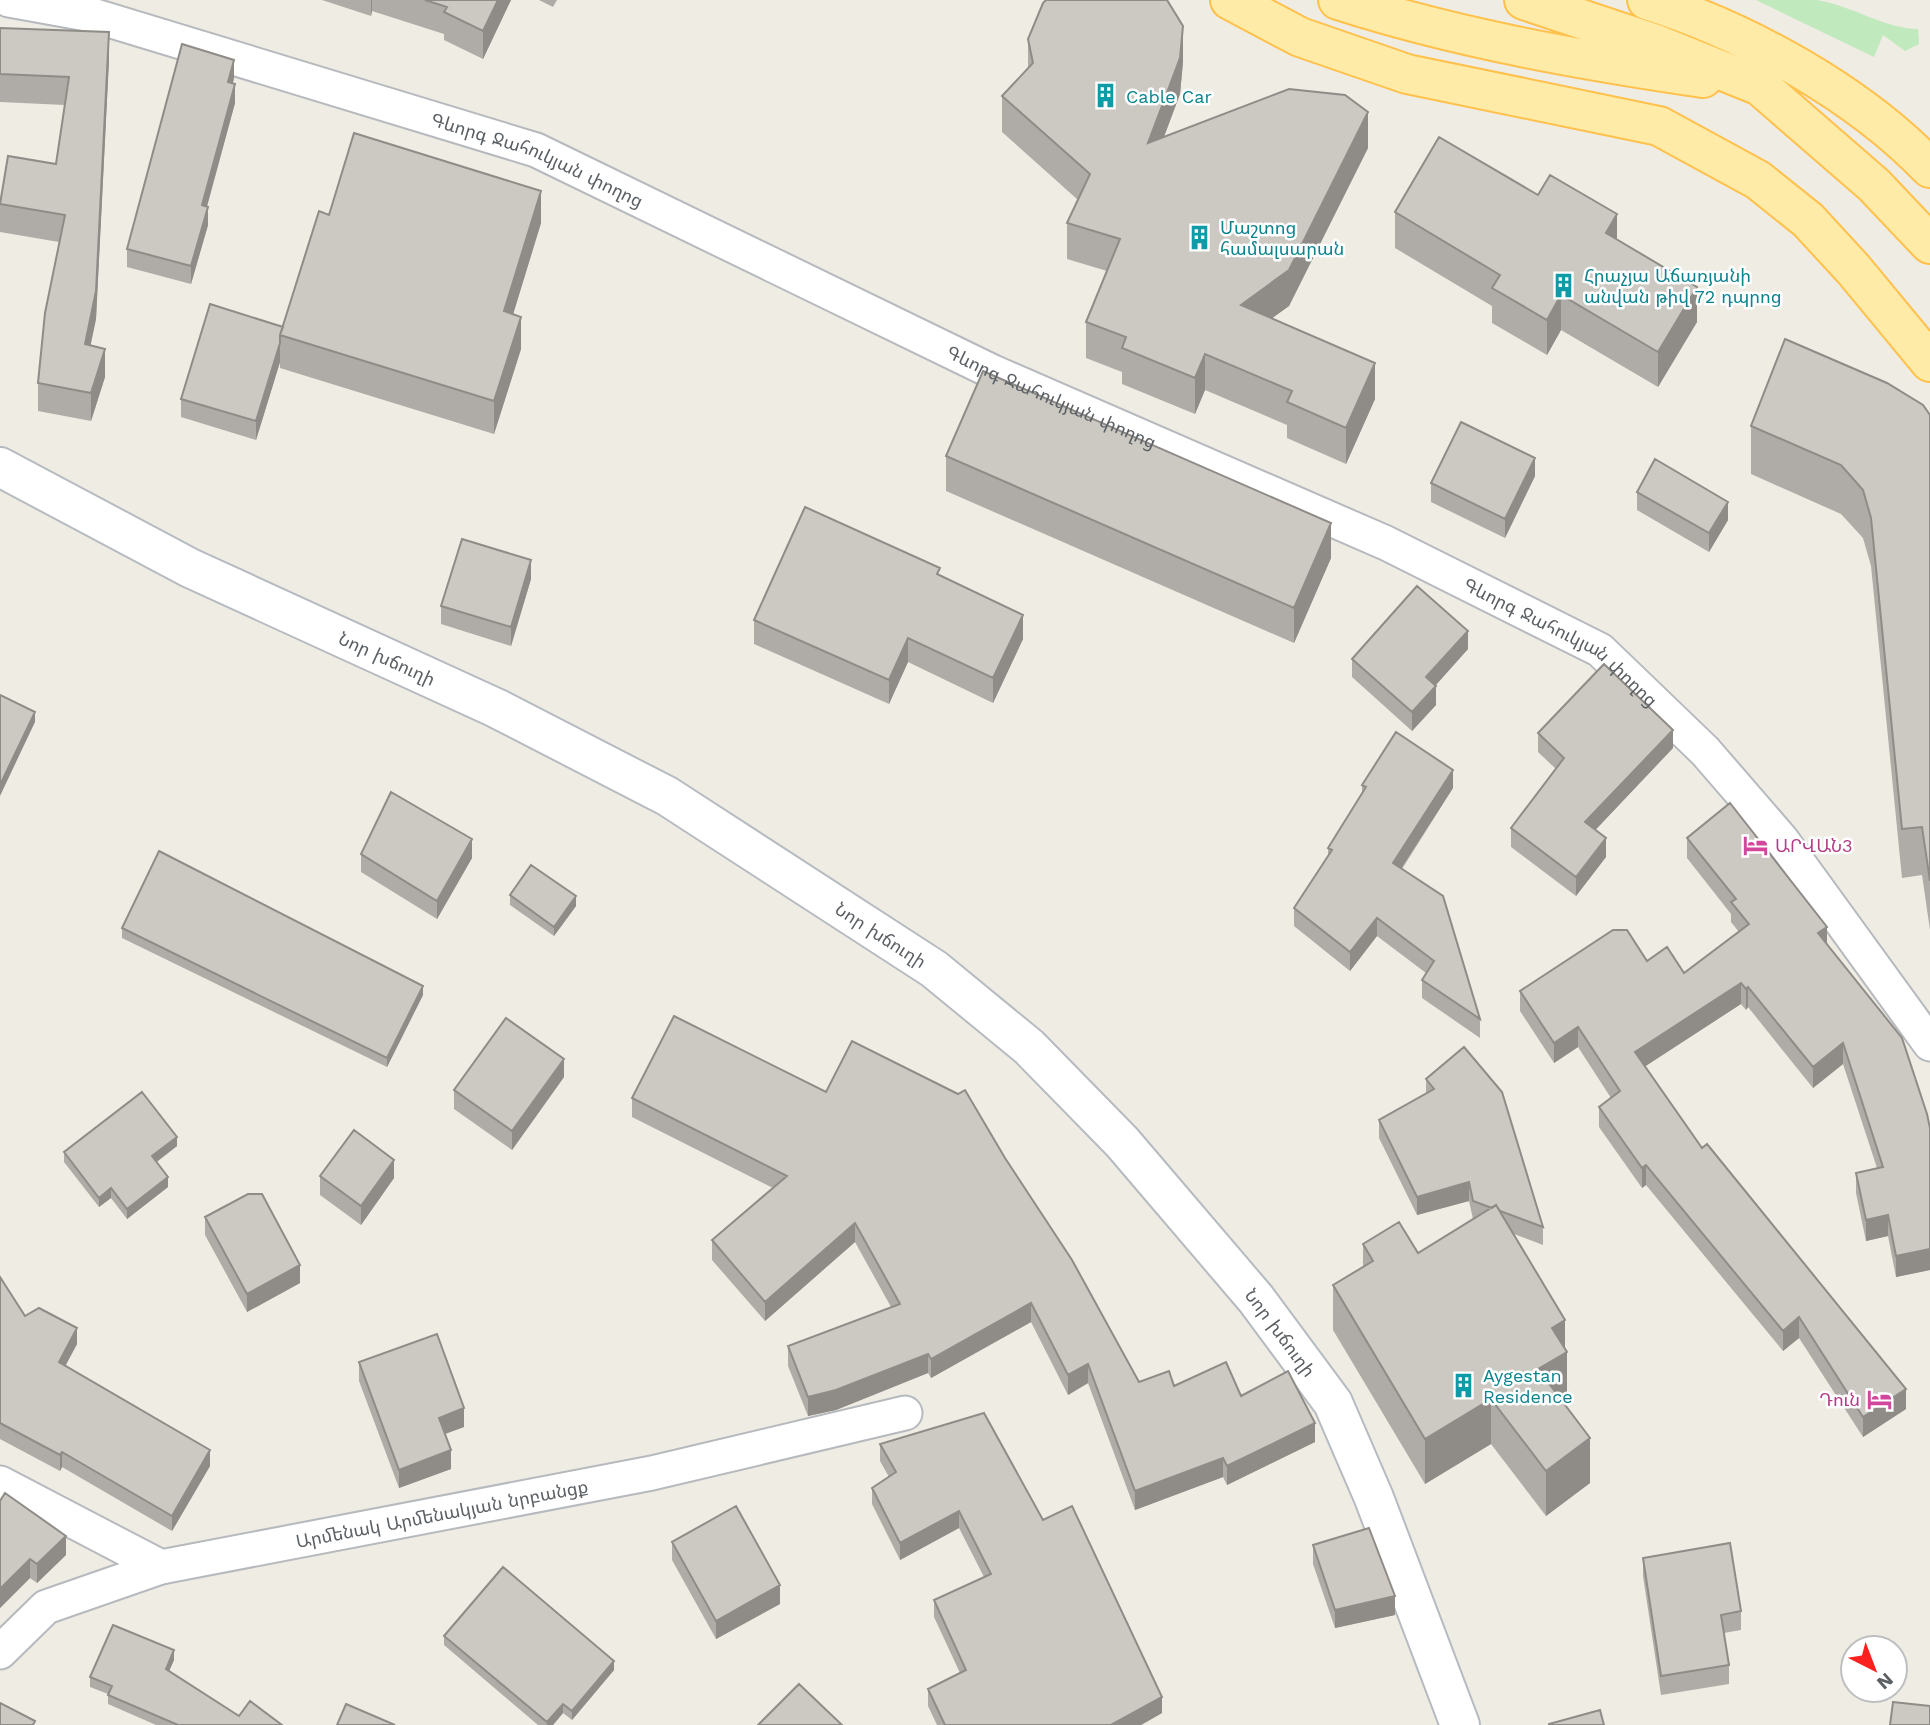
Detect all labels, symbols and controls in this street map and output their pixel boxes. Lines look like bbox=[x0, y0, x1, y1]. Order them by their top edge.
building icon: Cable Car bbox=[1092, 82, 1120, 110]
place label: Cable Car bbox=[1126, 86, 1212, 107]
street label: Գևորգ Ջահուկյան փողոց bbox=[429, 108, 647, 211]
place label: Մաշտոց համալսարան bbox=[1220, 217, 1344, 259]
building icon: Մաշտոց համալսարան bbox=[1186, 223, 1214, 251]
place label: Հրաչյա Աճառյանի անվան թիվ 72 դպրոց bbox=[1584, 265, 1782, 307]
building icon: Հրաչյա Աճառյանի անվան թիվ 72 դպրոց bbox=[1550, 271, 1578, 299]
street label: Գևորգ Ջահուկյան փողոց bbox=[943, 341, 1160, 452]
street label: Գևորգ Ջահուկյան փողոց bbox=[1460, 573, 1662, 710]
street label: Նոր խճուղի bbox=[335, 627, 439, 689]
hotel icon: ԱՐՎԱՆ3 bbox=[1741, 831, 1769, 859]
place label: ԱՐՎԱՆ3 bbox=[1775, 835, 1853, 856]
street label: Նոր խճուղի bbox=[832, 898, 930, 972]
street label: Նոր խճուղի bbox=[1241, 1284, 1320, 1381]
place label: Aygestan Residence bbox=[1483, 1365, 1573, 1407]
building icon: Aygestan Residence bbox=[1449, 1371, 1477, 1399]
hotel icon: Դուն bbox=[1866, 1385, 1894, 1413]
place label: Դուն bbox=[1819, 1389, 1860, 1410]
street label: Արմենակ Արմենակյան նրբանցք bbox=[294, 1475, 590, 1551]
north arrow bbox=[1839, 1634, 1909, 1704]
text: N bbox=[1872, 1668, 1898, 1695]

